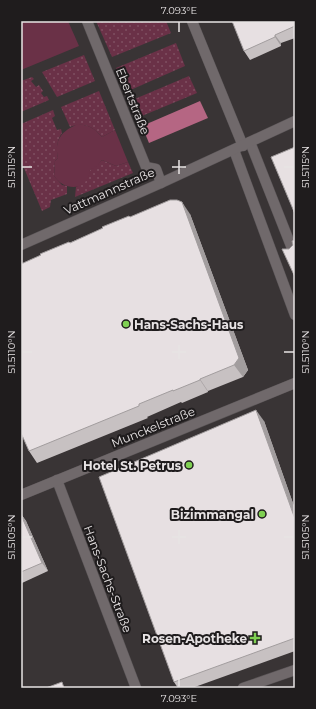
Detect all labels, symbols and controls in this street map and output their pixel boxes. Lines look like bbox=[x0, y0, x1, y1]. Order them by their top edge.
text: 7.093°E bbox=[161, 4, 197, 17]
street label: Ebertstraße bbox=[113, 65, 153, 137]
text: 51.5115°N bbox=[5, 146, 18, 188]
text: 51.5115°N bbox=[299, 146, 312, 188]
street label: Vattmannstraße bbox=[61, 164, 157, 218]
place label: Hans-Sachs-Haus bbox=[134, 317, 244, 332]
marker: Hans-Sachs-Haus bbox=[121, 319, 131, 329]
text: 51.5110°N bbox=[5, 330, 18, 374]
text: 51.5110°N bbox=[299, 330, 312, 374]
street label: Munckelstraße bbox=[109, 403, 197, 451]
place label: Hotel St. Petrus bbox=[83, 458, 182, 473]
marker: Hotel St. Petrus bbox=[184, 460, 194, 470]
place label: Bizimmangal bbox=[171, 507, 254, 522]
marker: Bizimmangal bbox=[257, 509, 267, 519]
text: 51.5105°N bbox=[5, 514, 18, 560]
text: 51.5105°N bbox=[299, 514, 312, 560]
street label: Hans-Sachs-Straße bbox=[81, 523, 135, 635]
place label: Rosen-Apotheke bbox=[142, 631, 247, 646]
marker: Rosen-Apotheke bbox=[250, 633, 260, 643]
text: 7.093°E bbox=[161, 692, 197, 705]

